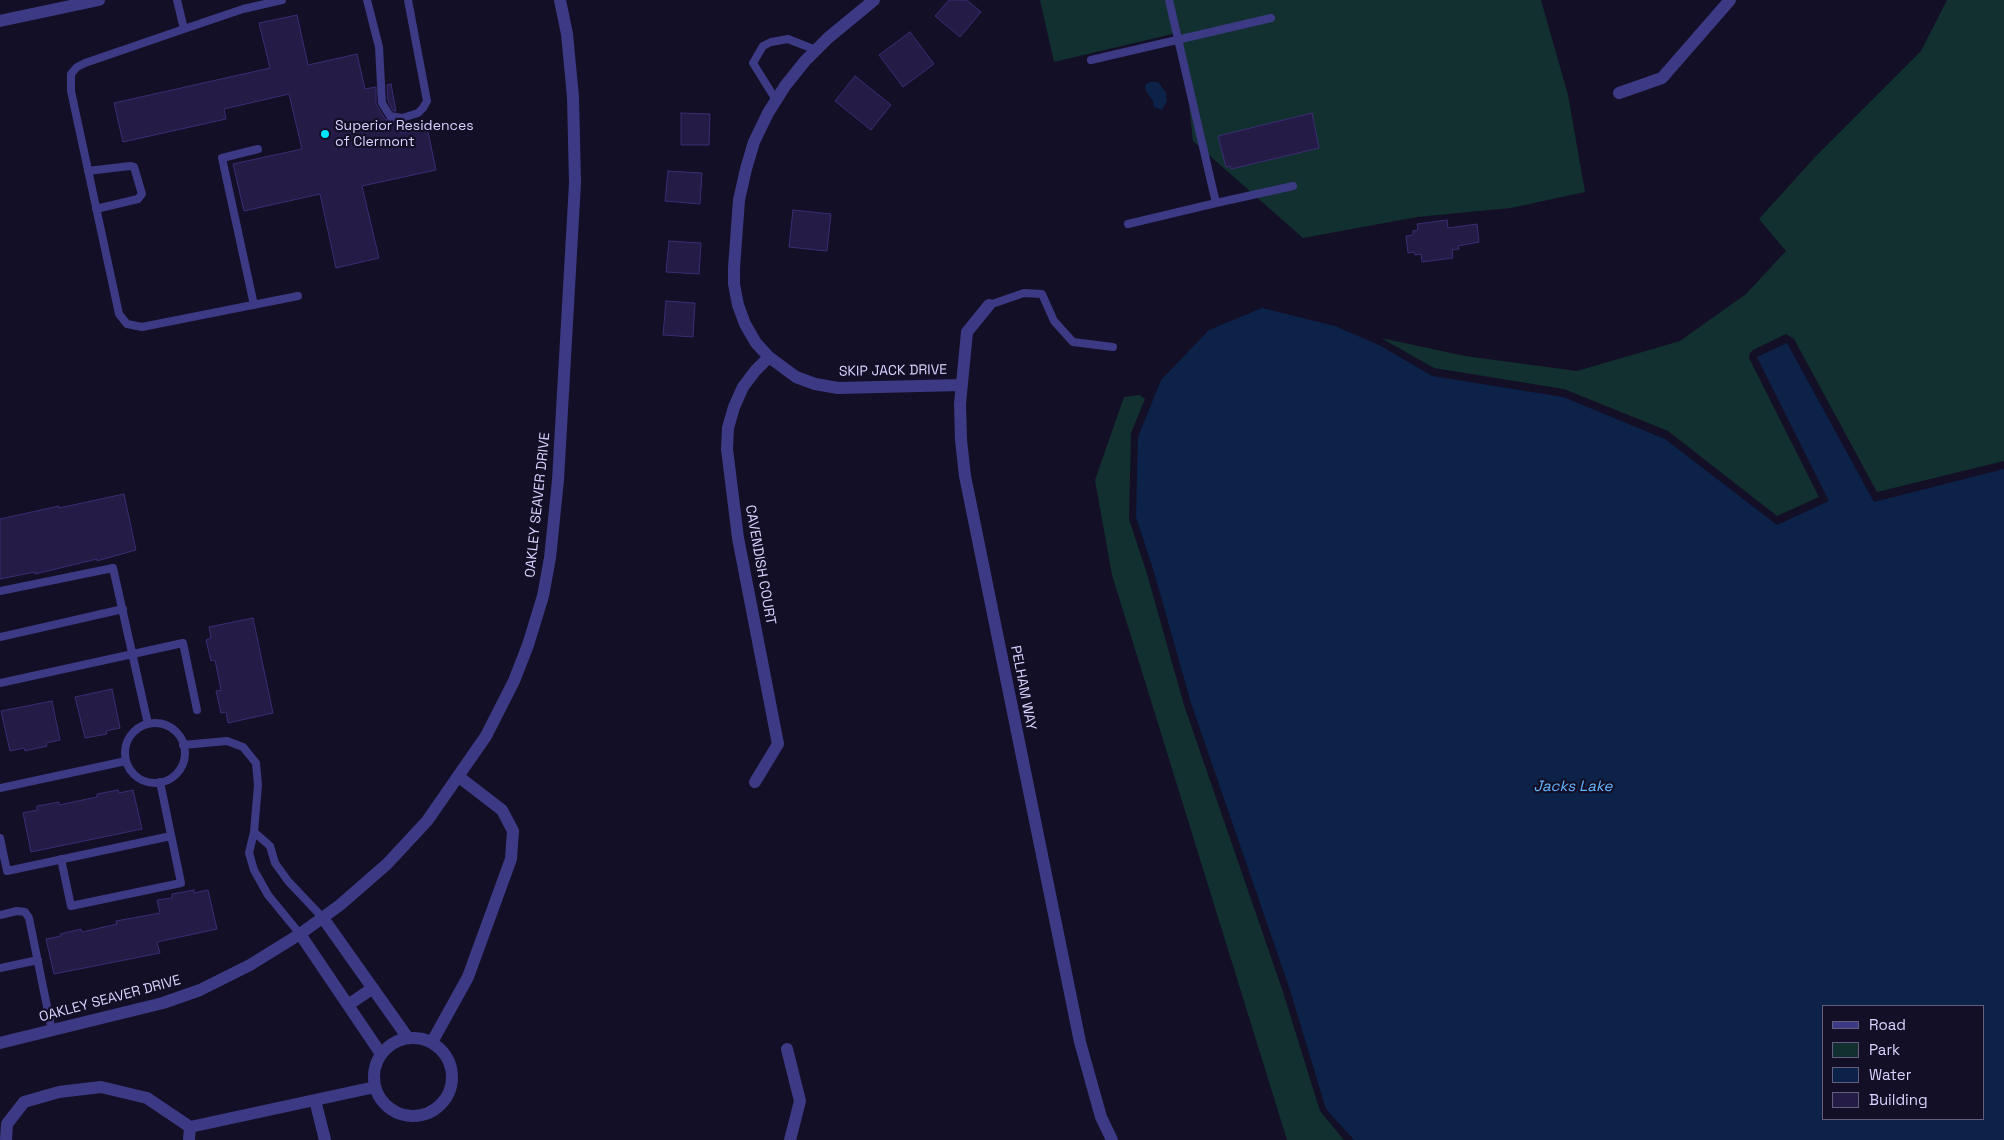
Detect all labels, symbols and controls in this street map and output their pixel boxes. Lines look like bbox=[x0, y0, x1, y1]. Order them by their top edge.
place label: Superior Residences of Clermont bbox=[335, 118, 474, 150]
marker: Superior Residences of Clermont bbox=[319, 128, 331, 140]
street label: SKIP JACK DRIVE bbox=[839, 362, 947, 380]
street label: OAKLEY SEAVER DRIVE bbox=[522, 432, 554, 578]
street label: CAVENDISH COURT bbox=[741, 504, 779, 626]
street label: PELHAM WAY bbox=[1007, 644, 1039, 732]
water label: Jacks Lake bbox=[1534, 778, 1612, 796]
street label: OAKLEY SEAVER DRIVE bbox=[37, 972, 183, 1026]
legend bbox=[1822, 1005, 1984, 1120]
text: Road bbox=[1869, 1015, 1906, 1034]
text: Park bbox=[1869, 1040, 1900, 1059]
text: Water bbox=[1869, 1065, 1911, 1084]
text: Building bbox=[1869, 1090, 1928, 1109]

